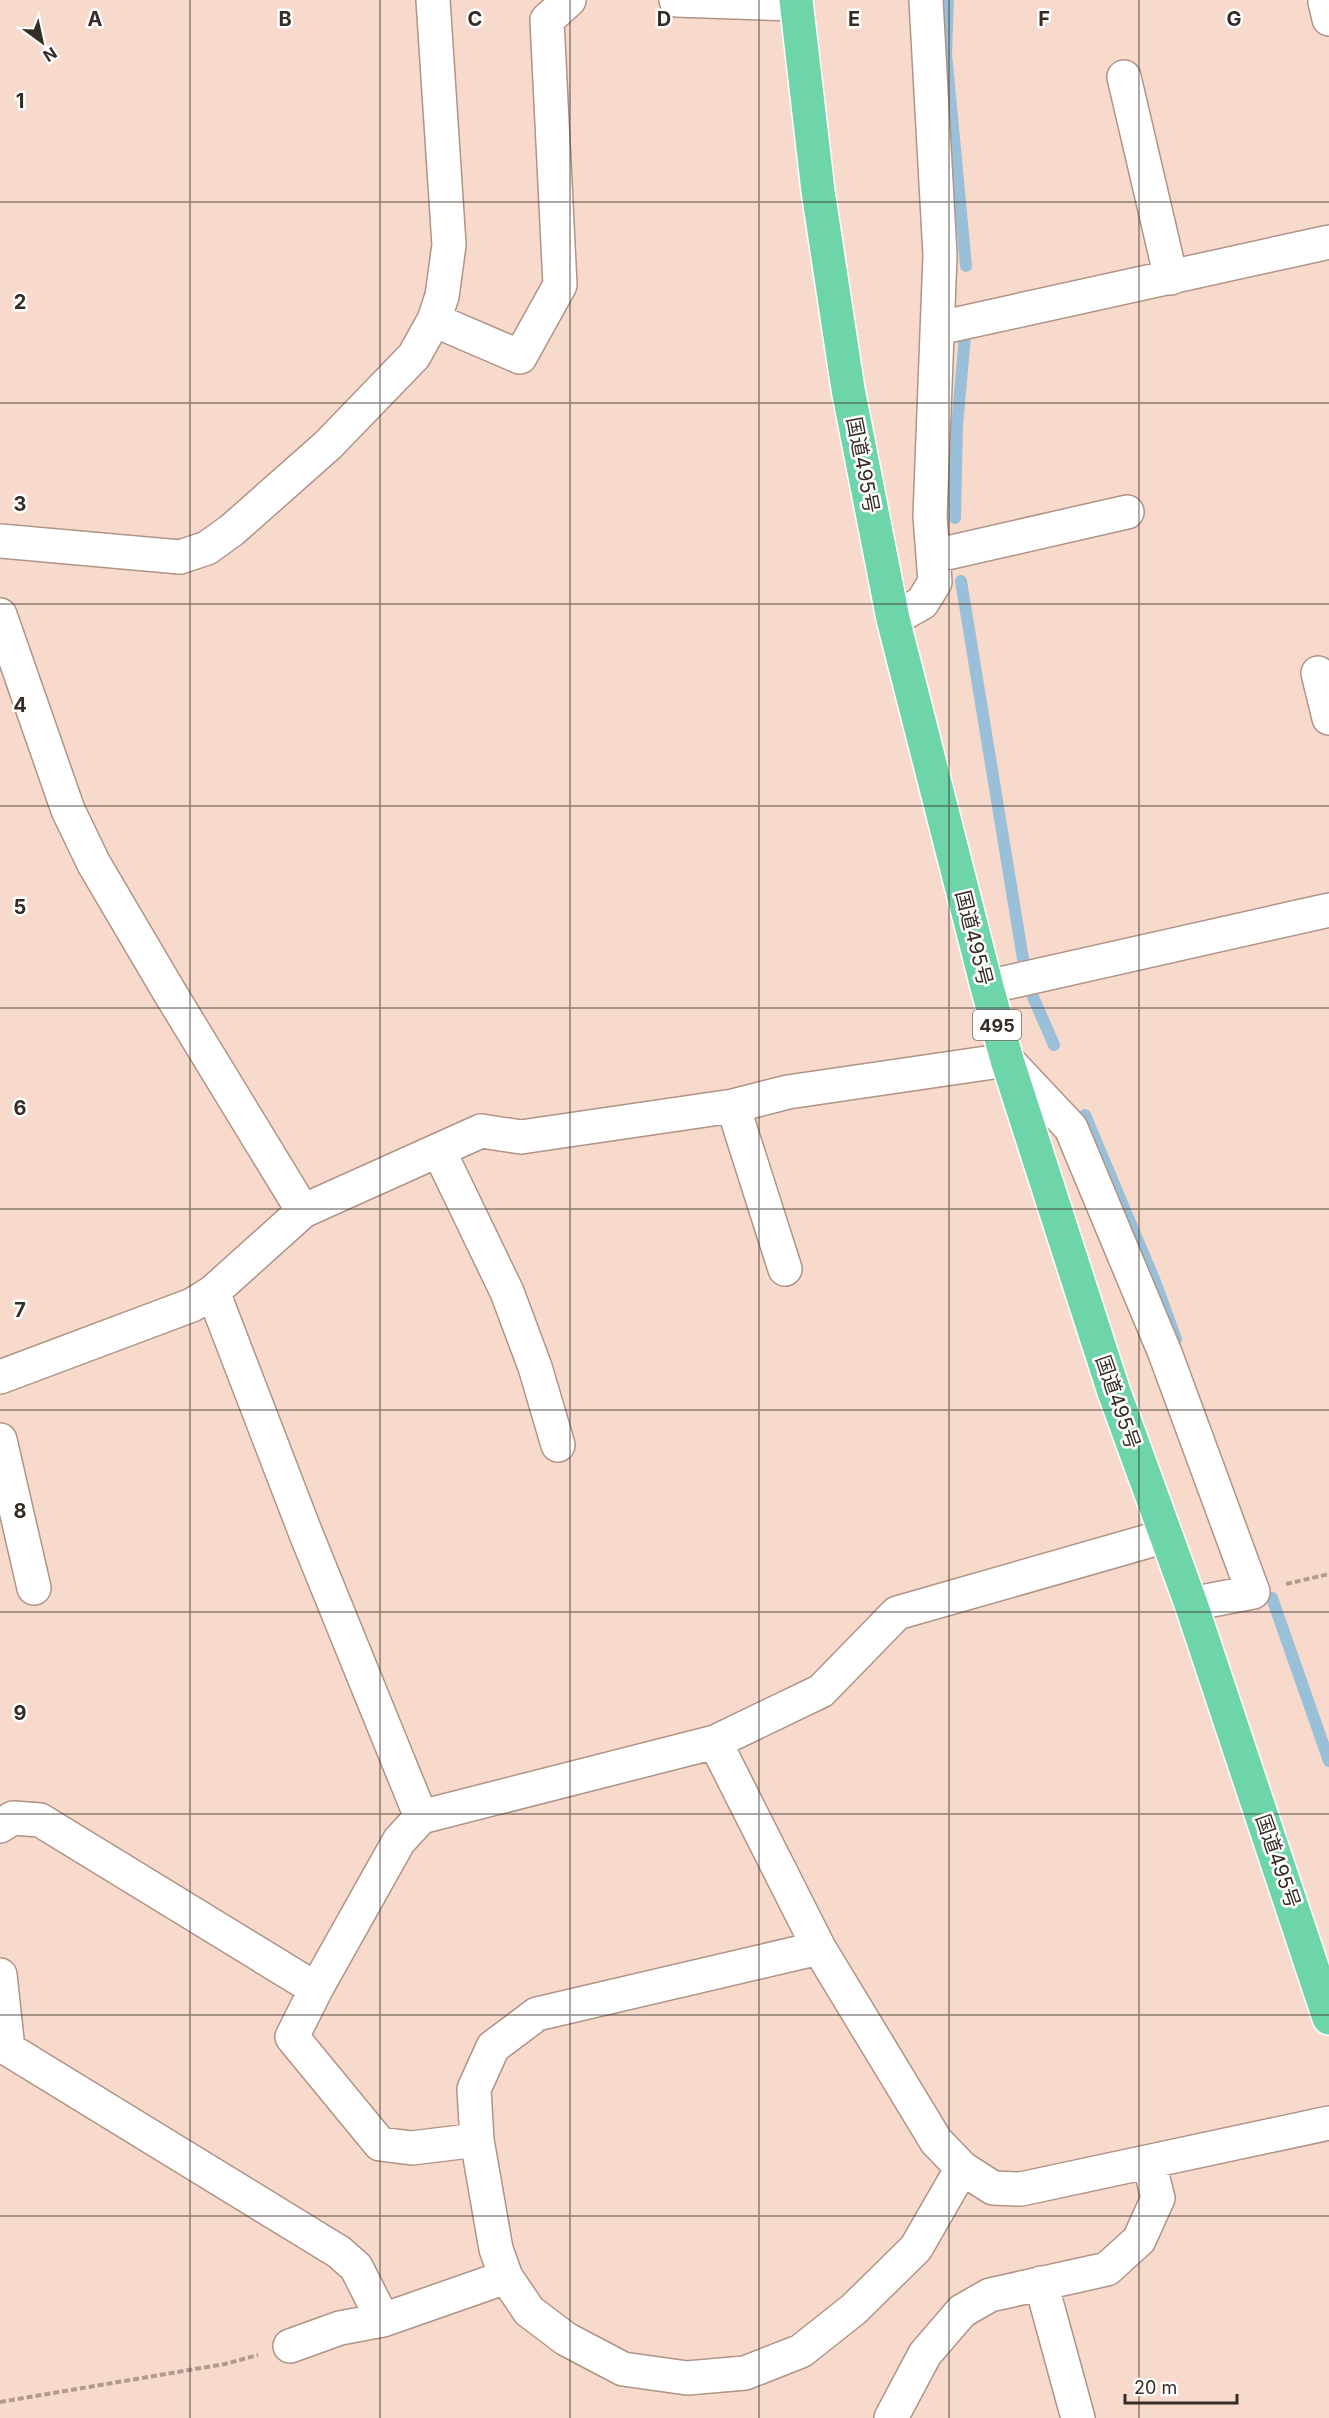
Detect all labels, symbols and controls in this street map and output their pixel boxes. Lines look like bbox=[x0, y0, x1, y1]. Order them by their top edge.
text: A bbox=[88, 7, 103, 31]
text: B bbox=[278, 7, 292, 31]
text: C bbox=[468, 7, 482, 31]
text: D bbox=[657, 7, 671, 31]
text: E bbox=[848, 7, 860, 31]
text: F bbox=[1038, 7, 1050, 31]
text: G bbox=[1226, 7, 1242, 31]
north arrow bbox=[12, 12, 72, 72]
text: N bbox=[40, 43, 61, 66]
text: 1 bbox=[16, 89, 24, 113]
text: 2 bbox=[14, 290, 26, 314]
street label: 国道495号 bbox=[842, 415, 884, 515]
text: 3 bbox=[14, 492, 26, 516]
text: 4 bbox=[13, 693, 27, 717]
street label: 国道495号 bbox=[951, 888, 997, 988]
text: 5 bbox=[14, 895, 26, 919]
road number: 495 bbox=[973, 1010, 1021, 1040]
text: 6 bbox=[14, 1096, 27, 1120]
text: 7 bbox=[14, 1298, 26, 1322]
street label: 国道495号 bbox=[1091, 1352, 1145, 1452]
text: 8 bbox=[13, 1499, 27, 1523]
text: 9 bbox=[14, 1701, 27, 1725]
street label: 国道495号 bbox=[1251, 1811, 1305, 1911]
scale bar bbox=[1125, 2367, 1238, 2405]
text: 20 m bbox=[1134, 2377, 1177, 2398]

